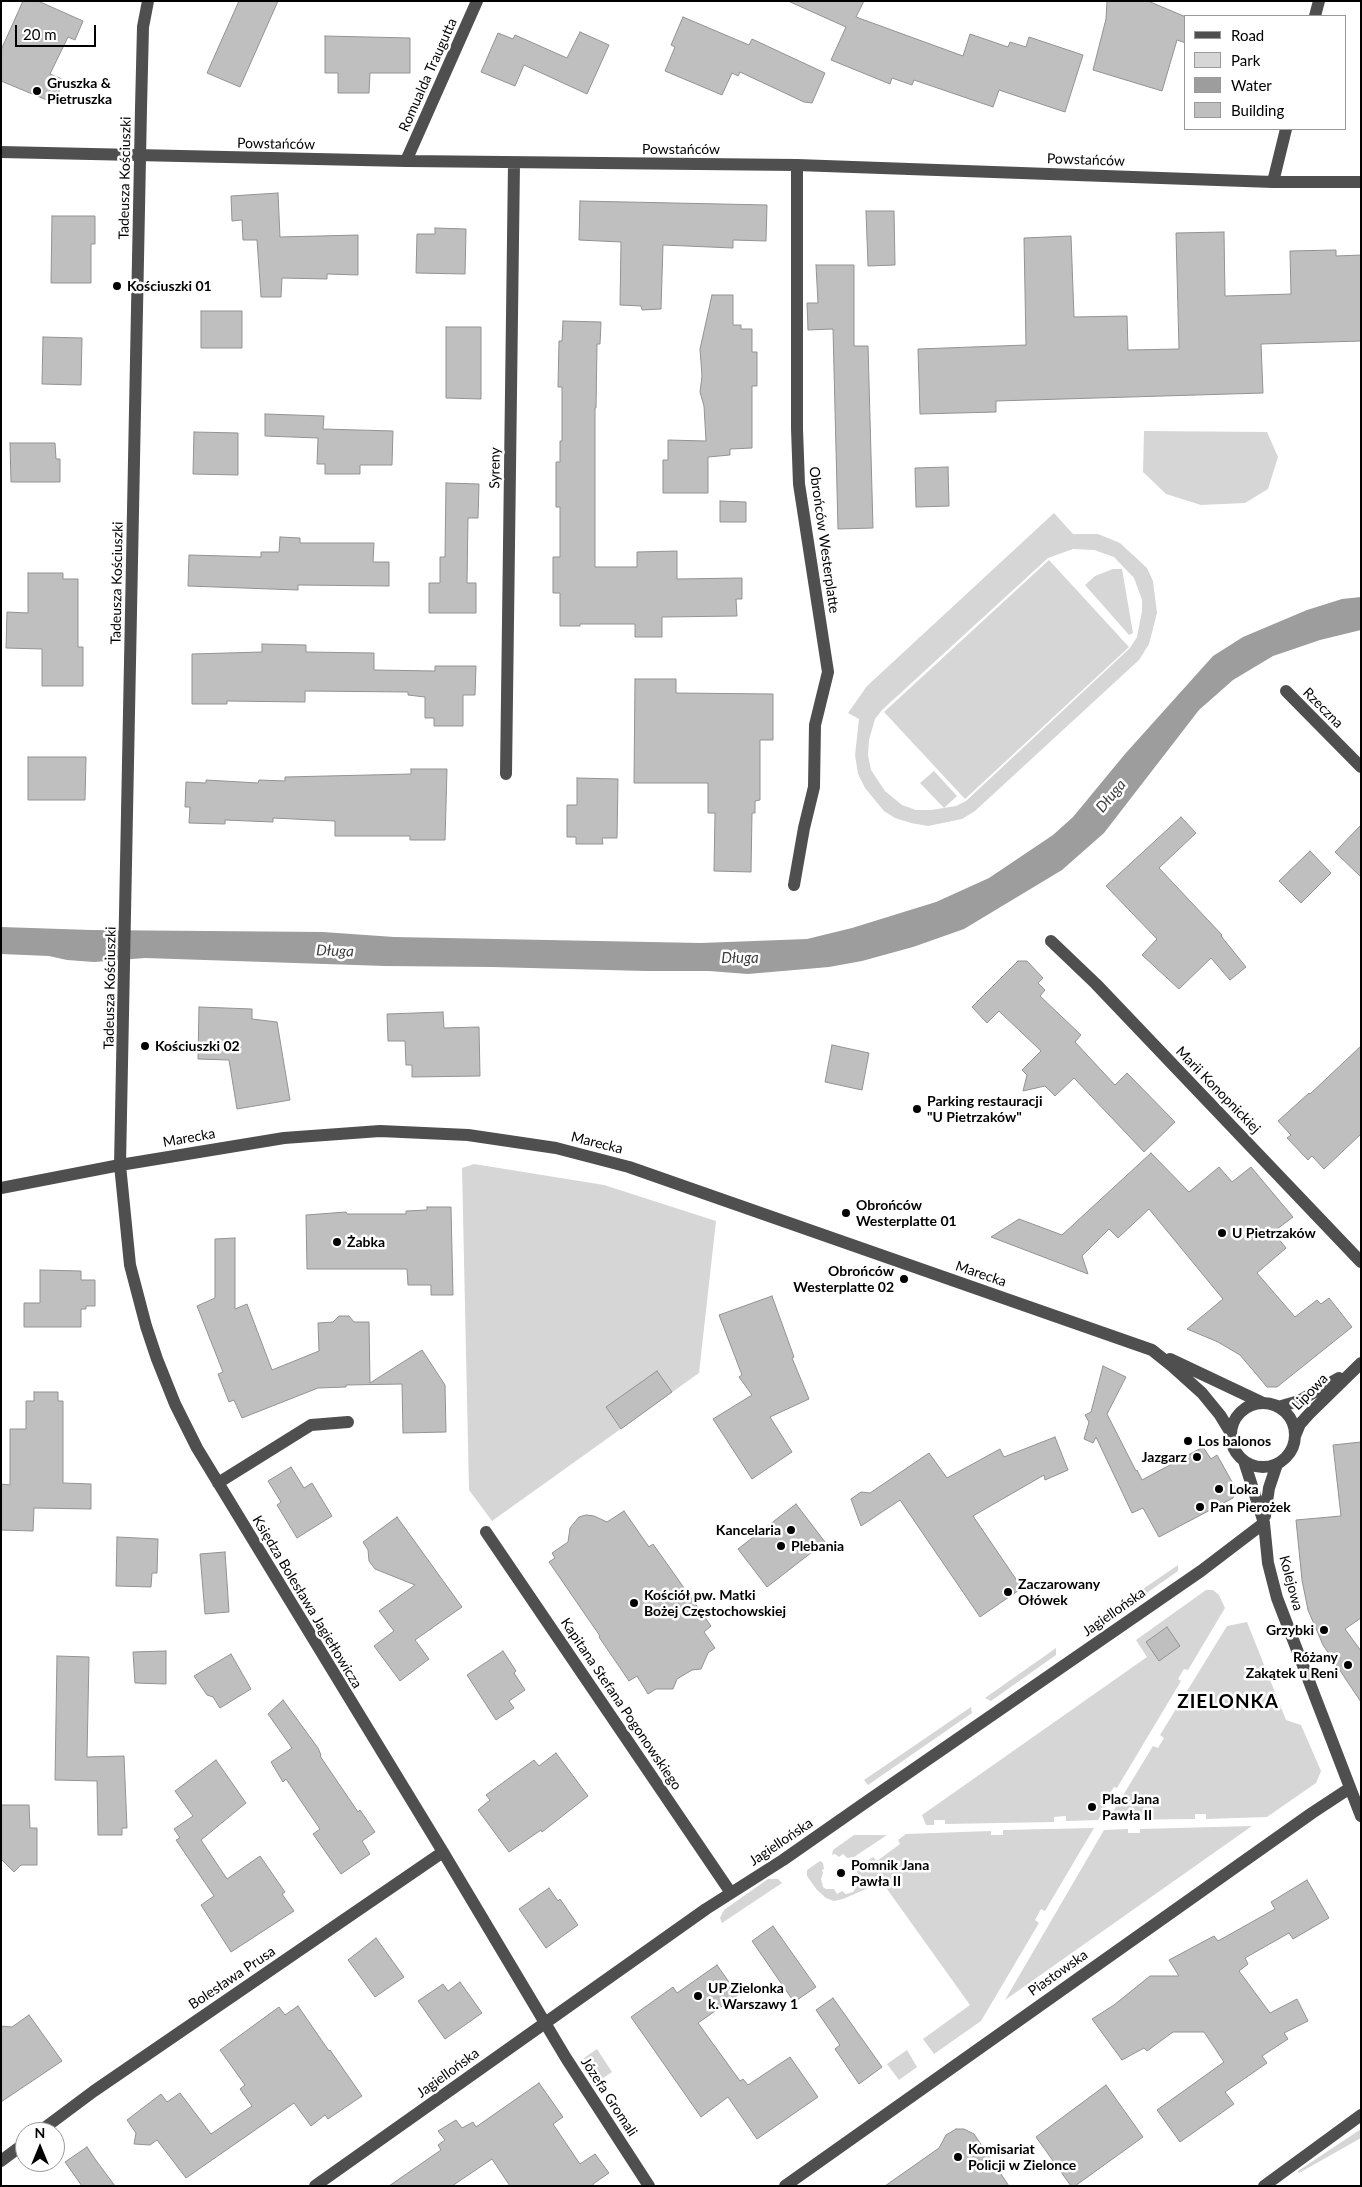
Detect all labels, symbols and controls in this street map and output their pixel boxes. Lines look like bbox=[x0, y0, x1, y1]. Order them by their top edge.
scale bar bbox=[18, 15, 99, 47]
legend bbox=[1184, 15, 1347, 130]
street label: Romualda Traugutta bbox=[395, 16, 461, 134]
text: 20 m bbox=[23, 25, 57, 43]
text: Road bbox=[1231, 26, 1264, 44]
text: Park bbox=[1231, 51, 1260, 69]
place label: Gruszka & Pietruszka bbox=[47, 75, 112, 108]
text: Water bbox=[1231, 76, 1272, 94]
marker: Gruszka & Pietruszka bbox=[31, 85, 43, 97]
text: Building bbox=[1231, 101, 1284, 119]
street label: Tadeusza Kościuszki bbox=[116, 116, 134, 240]
street label: Powstańców bbox=[237, 135, 315, 153]
street label: Powstańców bbox=[642, 141, 720, 157]
street label: Powstańców bbox=[1047, 150, 1125, 170]
place label: Kościuszki 01 bbox=[127, 278, 212, 294]
marker: Kościuszki 01 bbox=[111, 280, 123, 292]
street label: Syreny bbox=[486, 447, 504, 489]
street label: Obrońców Westerplatte bbox=[805, 466, 843, 614]
street label: Tadeusza Kościuszki bbox=[108, 521, 126, 645]
street label: Rzeczna bbox=[1299, 684, 1347, 732]
water label: Długa bbox=[1092, 776, 1130, 816]
street label: Tadeusza Kościuszki bbox=[101, 926, 119, 1050]
water label: Długa bbox=[316, 941, 354, 961]
water label: Długa bbox=[721, 949, 759, 967]
place label: Kościuszki 02 bbox=[155, 1038, 240, 1054]
marker: Kościuszki 02 bbox=[139, 1040, 151, 1052]
street label: Marii Konopnickiej bbox=[1172, 1043, 1264, 1137]
place label: Parking restauracji "U Pietrzaków" bbox=[927, 1093, 1042, 1126]
marker: Parking restauracji "U Pietrzaków" bbox=[911, 1103, 923, 1115]
street label: Marecka bbox=[162, 1125, 216, 1151]
street label: Marecka bbox=[569, 1128, 625, 1158]
place label: Obrońców Westerplatte 01 bbox=[856, 1197, 957, 1230]
marker: Obrońców Westerplatte 01 bbox=[840, 1207, 852, 1219]
place label: U Pietrzaków bbox=[1232, 1225, 1316, 1241]
marker: U Pietrzaków bbox=[1216, 1227, 1228, 1239]
place label: Żabka bbox=[347, 1234, 385, 1250]
marker: Żabka bbox=[331, 1236, 343, 1248]
street label: Marecka bbox=[953, 1257, 1009, 1291]
place label: Obrońców Westerplatte 02 bbox=[793, 1263, 894, 1295]
marker: Obrońców Westerplatte 02 bbox=[898, 1273, 910, 1285]
street label: Lipowa bbox=[1289, 1370, 1331, 1414]
place label: Los balonos bbox=[1198, 1433, 1271, 1449]
marker: Los balonos bbox=[1182, 1435, 1194, 1447]
place label: Jazgarz bbox=[1142, 1449, 1187, 1465]
marker: Jazgarz bbox=[1191, 1451, 1203, 1463]
place label: Loka bbox=[1229, 1481, 1259, 1497]
marker: Loka bbox=[1213, 1483, 1225, 1495]
place label: Pan Pierożek bbox=[1210, 1499, 1291, 1515]
marker: Pan Pierożek bbox=[1194, 1501, 1206, 1513]
street label: Księdza Bolesława Jagiełłowicza bbox=[249, 1513, 365, 1691]
place label: Kancelaria bbox=[716, 1522, 781, 1538]
marker: Kancelaria bbox=[785, 1524, 797, 1536]
place label: Plebania bbox=[791, 1538, 844, 1554]
marker: Plebania bbox=[775, 1540, 787, 1552]
street label: Kolejowa bbox=[1276, 1554, 1306, 1612]
place label: Zaczarowany Ołówek bbox=[1018, 1576, 1100, 1608]
street label: Jagiellońska bbox=[1079, 1584, 1149, 1640]
marker: Zaczarowany Ołówek bbox=[1002, 1586, 1014, 1598]
place label: Kościół pw. Matki Bożej Częstochowskiej bbox=[644, 1587, 786, 1620]
marker: Kościół pw. Matki Bożej Częstochowskiej bbox=[628, 1597, 640, 1609]
street label: Kapitana Stefana Pogonowskiego bbox=[557, 1615, 685, 1793]
place label: Grzybki bbox=[1266, 1622, 1314, 1638]
marker: Grzybki bbox=[1318, 1624, 1330, 1636]
place label: Różany Zakątek u Reni bbox=[1246, 1649, 1338, 1681]
marker: Różany Zakątek u Reni bbox=[1342, 1659, 1354, 1671]
district label: ZIELONKA bbox=[1176, 1691, 1280, 1713]
place label: Plac Jana Pawła II bbox=[1102, 1791, 1159, 1824]
marker: Plac Jana Pawła II bbox=[1086, 1801, 1098, 1813]
street label: Jagiellońska bbox=[746, 1815, 816, 1869]
place label: Pomnik Jana Pawła II bbox=[851, 1857, 929, 1890]
marker: Pomnik Jana Pawła II bbox=[835, 1867, 847, 1879]
street label: Bolesława Prusa bbox=[186, 1943, 278, 2013]
street label: Piastowska bbox=[1025, 1946, 1091, 2000]
place label: UP Zielonka k. Warszawy 1 bbox=[708, 1980, 798, 2012]
marker: UP Zielonka k. Warszawy 1 bbox=[692, 1990, 704, 2002]
street label: Jagiellońska bbox=[413, 2045, 483, 2101]
street label: Józefa Gromali bbox=[577, 2055, 641, 2139]
north arrow bbox=[15, 2122, 65, 2172]
text: N bbox=[35, 2124, 45, 2141]
place label: Komisariat Policji w Zielonce bbox=[968, 2141, 1076, 2174]
marker: Komisariat Policji w Zielonce bbox=[952, 2151, 964, 2163]

